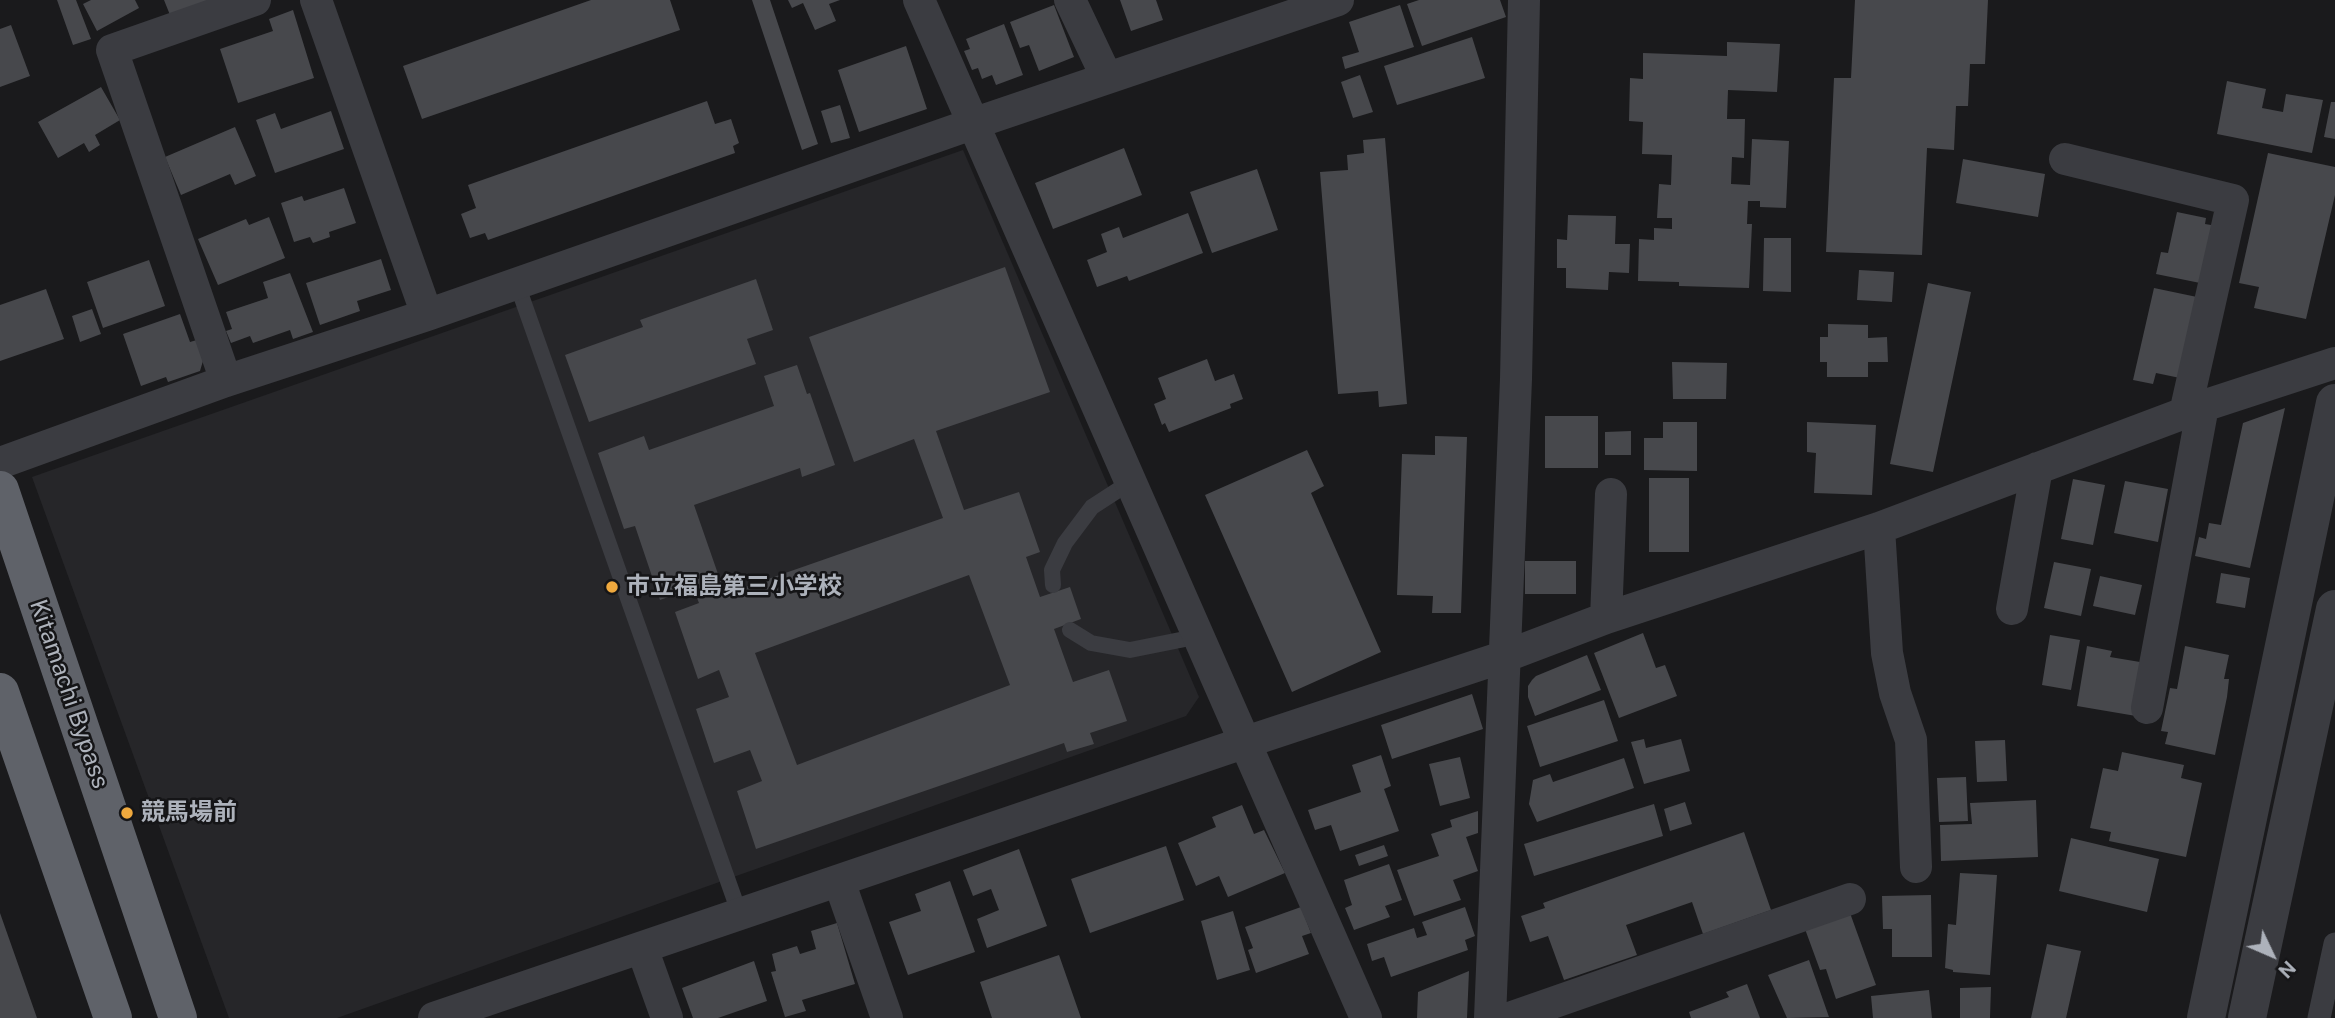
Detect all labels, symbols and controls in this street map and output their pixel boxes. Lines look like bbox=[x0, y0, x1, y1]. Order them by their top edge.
place label: 市立福島第三小学校 bbox=[626, 573, 842, 601]
marker: 市立福島第三小学校 bbox=[604, 579, 620, 595]
street label: Kitamachi Bypass bbox=[23, 596, 115, 792]
place label: 競馬場前 bbox=[141, 799, 237, 827]
marker: 競馬場前 bbox=[119, 805, 135, 821]
north arrow bbox=[2237, 920, 2307, 990]
text: N bbox=[2274, 957, 2300, 983]

